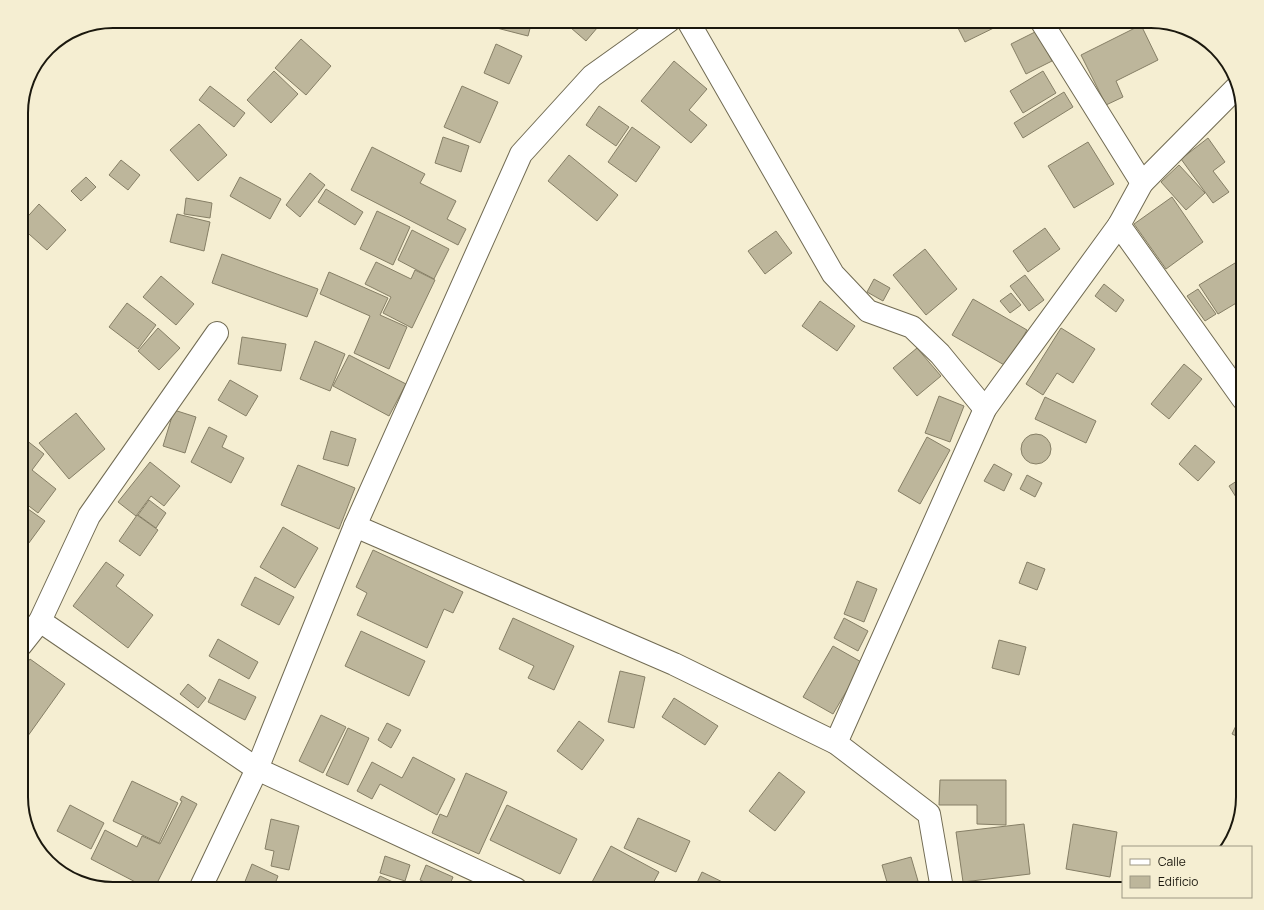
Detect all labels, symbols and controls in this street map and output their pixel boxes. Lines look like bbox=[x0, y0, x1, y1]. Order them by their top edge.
legend bbox=[1122, 846, 1252, 898]
text: Calle bbox=[1158, 853, 1186, 870]
text: Edificio bbox=[1158, 873, 1198, 890]

